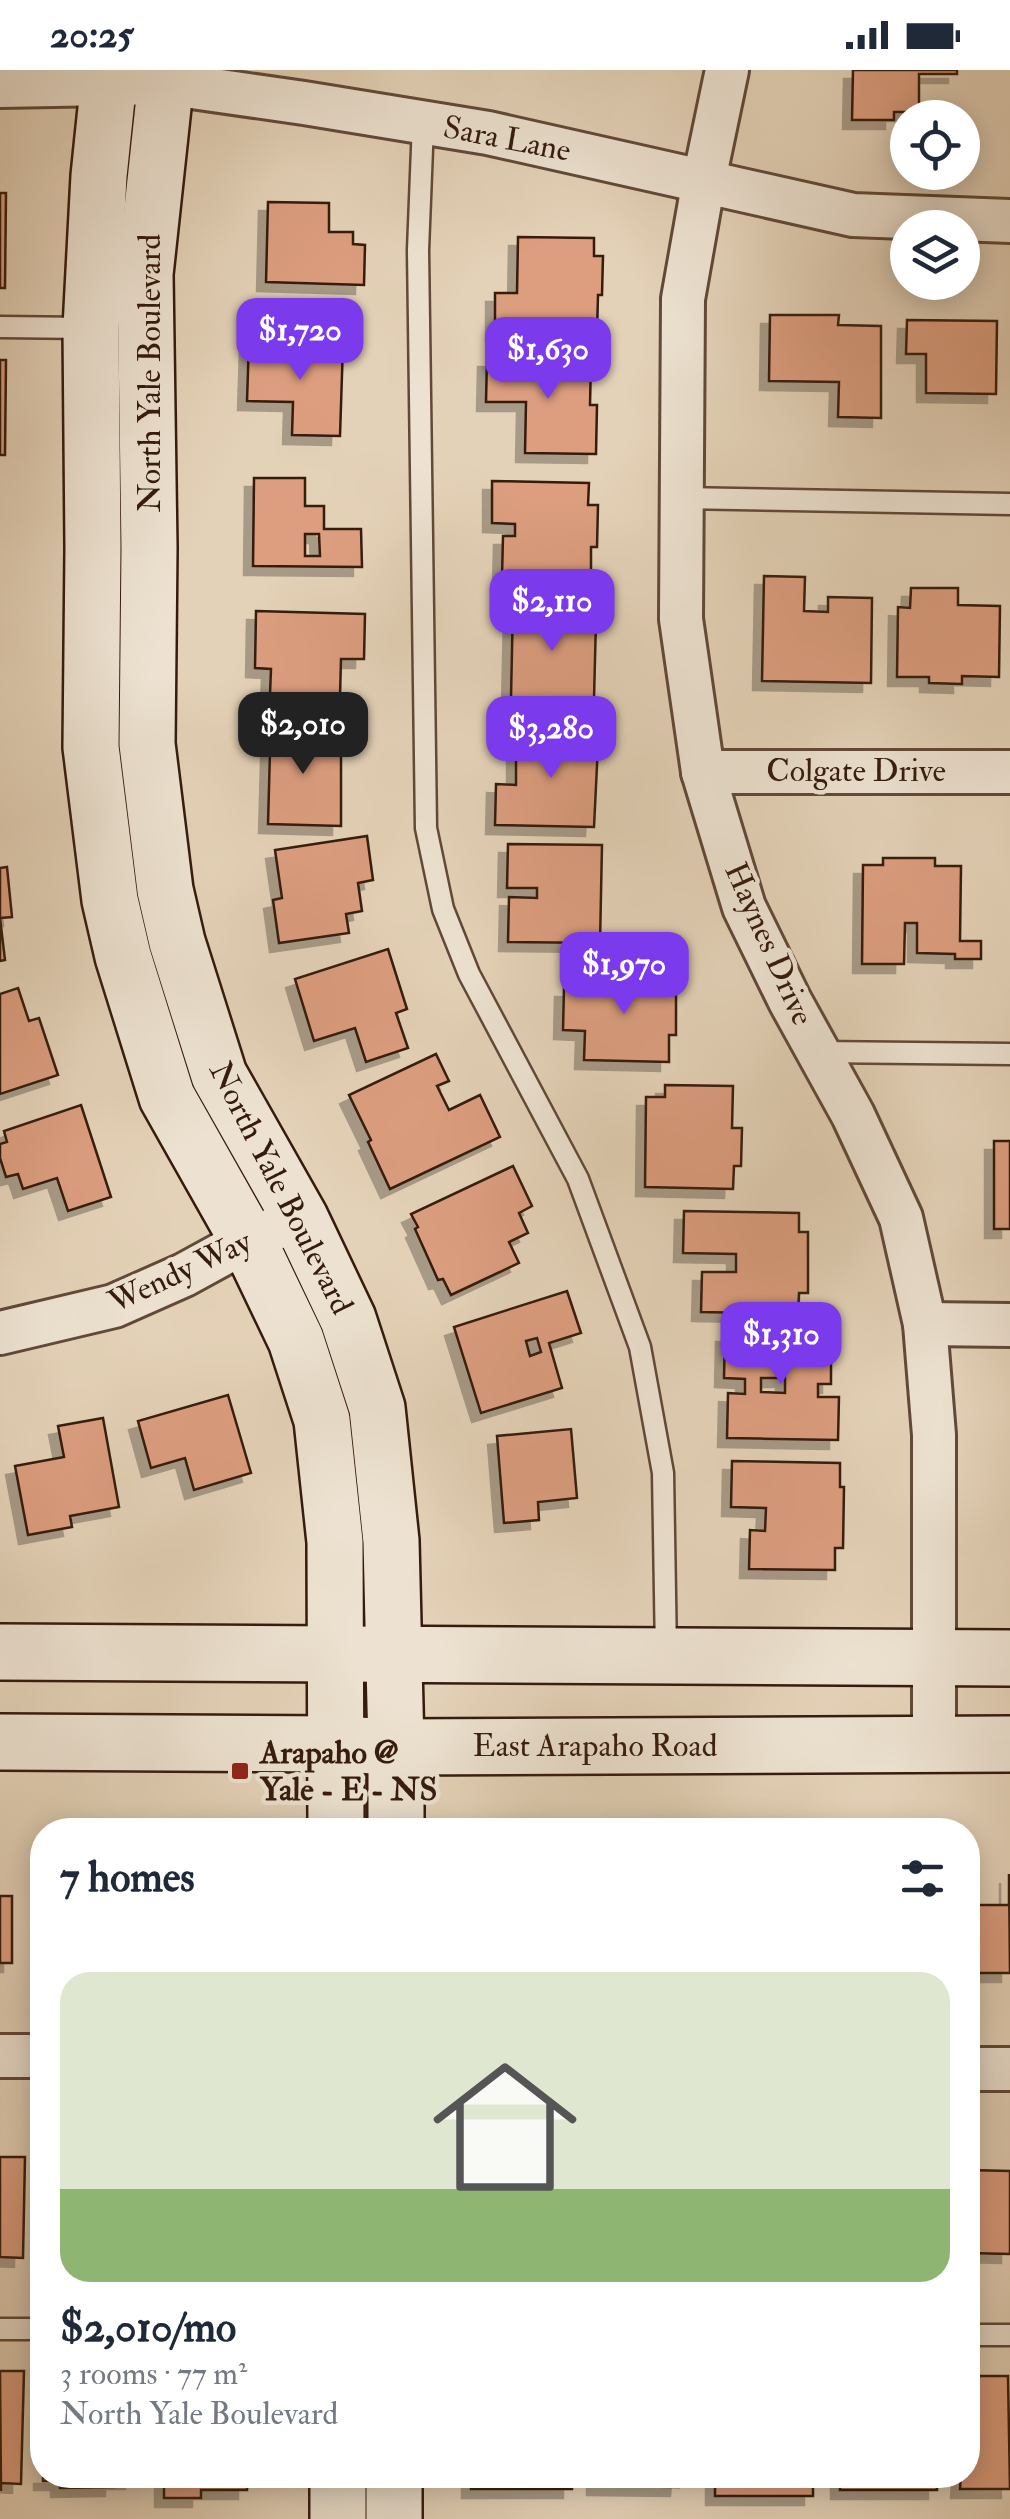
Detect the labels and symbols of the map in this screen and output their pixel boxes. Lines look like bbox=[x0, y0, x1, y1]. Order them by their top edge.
street label: Sara Lane bbox=[440, 107, 574, 171]
street label: North Yale Boulevard bbox=[130, 234, 170, 512]
pin: $1,720 bbox=[219, 298, 381, 383]
pin: $1,630 bbox=[467, 317, 629, 402]
pin: $2,110 bbox=[471, 569, 633, 654]
pin: $2,010 bbox=[222, 692, 384, 777]
pin: $3,280 bbox=[470, 696, 632, 781]
street label: Colgate Drive bbox=[766, 751, 946, 791]
street label: Haynes Drive bbox=[715, 856, 823, 1032]
pin: $1,970 bbox=[543, 932, 705, 1017]
street label: North Yale Boulevard bbox=[200, 1055, 362, 1321]
street label: Wendy Way bbox=[101, 1221, 258, 1323]
pin: $1,310 bbox=[700, 1302, 862, 1387]
street label: East Arapaho Road bbox=[473, 1726, 718, 1766]
place label: Arapaho @ Yale - E - NS bbox=[258, 1733, 437, 1810]
marker: Arapaho @ Yale - E - NS bbox=[229, 1760, 251, 1782]

